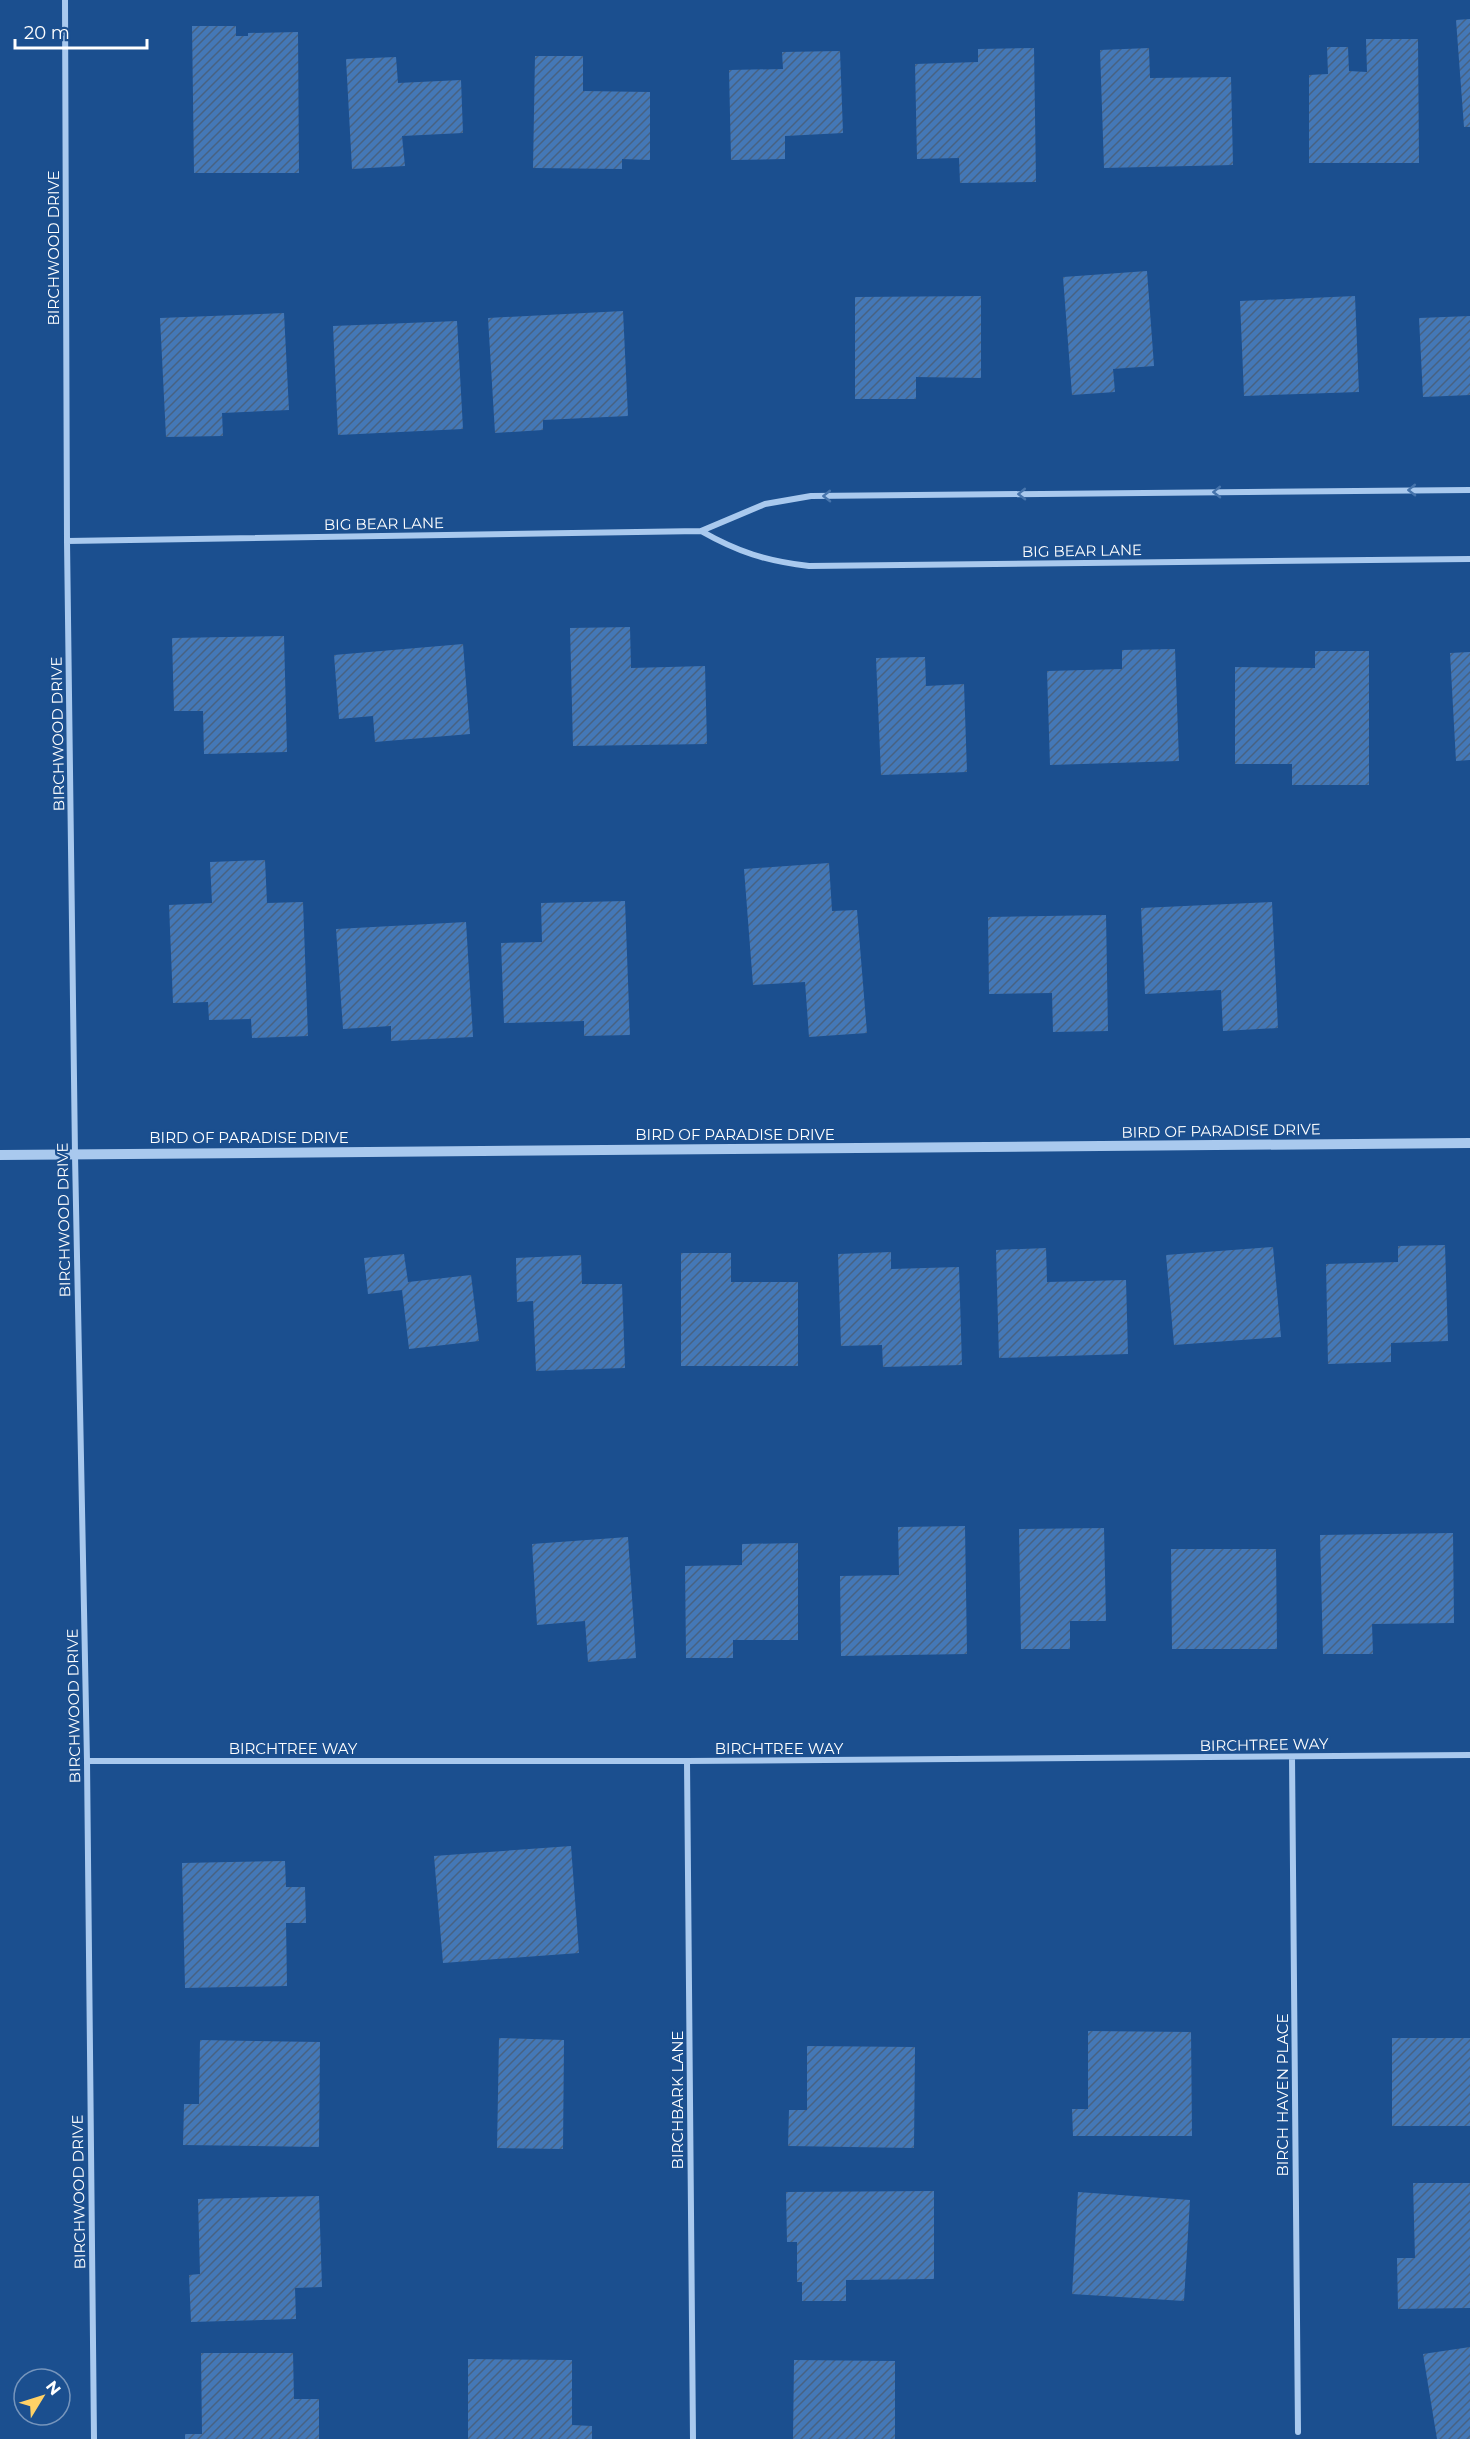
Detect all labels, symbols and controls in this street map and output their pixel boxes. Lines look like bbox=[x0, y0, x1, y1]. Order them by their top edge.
scale bar bbox=[15, 12, 147, 50]
text: 20 m bbox=[24, 22, 70, 44]
street label: BIRCHWOOD DRIVE bbox=[44, 171, 63, 325]
one-way arrow bbox=[1407, 484, 1416, 496]
one-way arrow bbox=[1212, 486, 1221, 498]
one-way arrow bbox=[1017, 488, 1026, 500]
one-way arrow bbox=[822, 490, 831, 502]
street label: BIG BEAR LANE bbox=[324, 513, 444, 534]
street label: BIG BEAR LANE bbox=[1022, 540, 1142, 561]
street label: BIRCHWOOD DRIVE bbox=[47, 656, 68, 812]
street label: BIRD OF PARADISE DRIVE bbox=[1121, 1119, 1321, 1142]
street label: BIRD OF PARADISE DRIVE bbox=[635, 1125, 835, 1144]
street label: BIRD OF PARADISE DRIVE bbox=[149, 1128, 349, 1147]
street label: BIRCHWOOD DRIVE bbox=[53, 1142, 74, 1298]
street label: BIRCHWOOD DRIVE bbox=[63, 1628, 84, 1784]
street label: BIRCHTREE WAY bbox=[1199, 1734, 1329, 1755]
street label: BIRCHTREE WAY bbox=[229, 1739, 358, 1758]
street label: BIRCHTREE WAY bbox=[715, 1739, 844, 1758]
street label: BIRCH HAVEN PLACE bbox=[1273, 2014, 1292, 2177]
street label: BIRCHBARK LANE bbox=[668, 2031, 687, 2169]
street label: BIRCHWOOD DRIVE bbox=[68, 2114, 89, 2270]
north arrow bbox=[12, 2367, 72, 2427]
text: N bbox=[42, 2377, 65, 2399]

